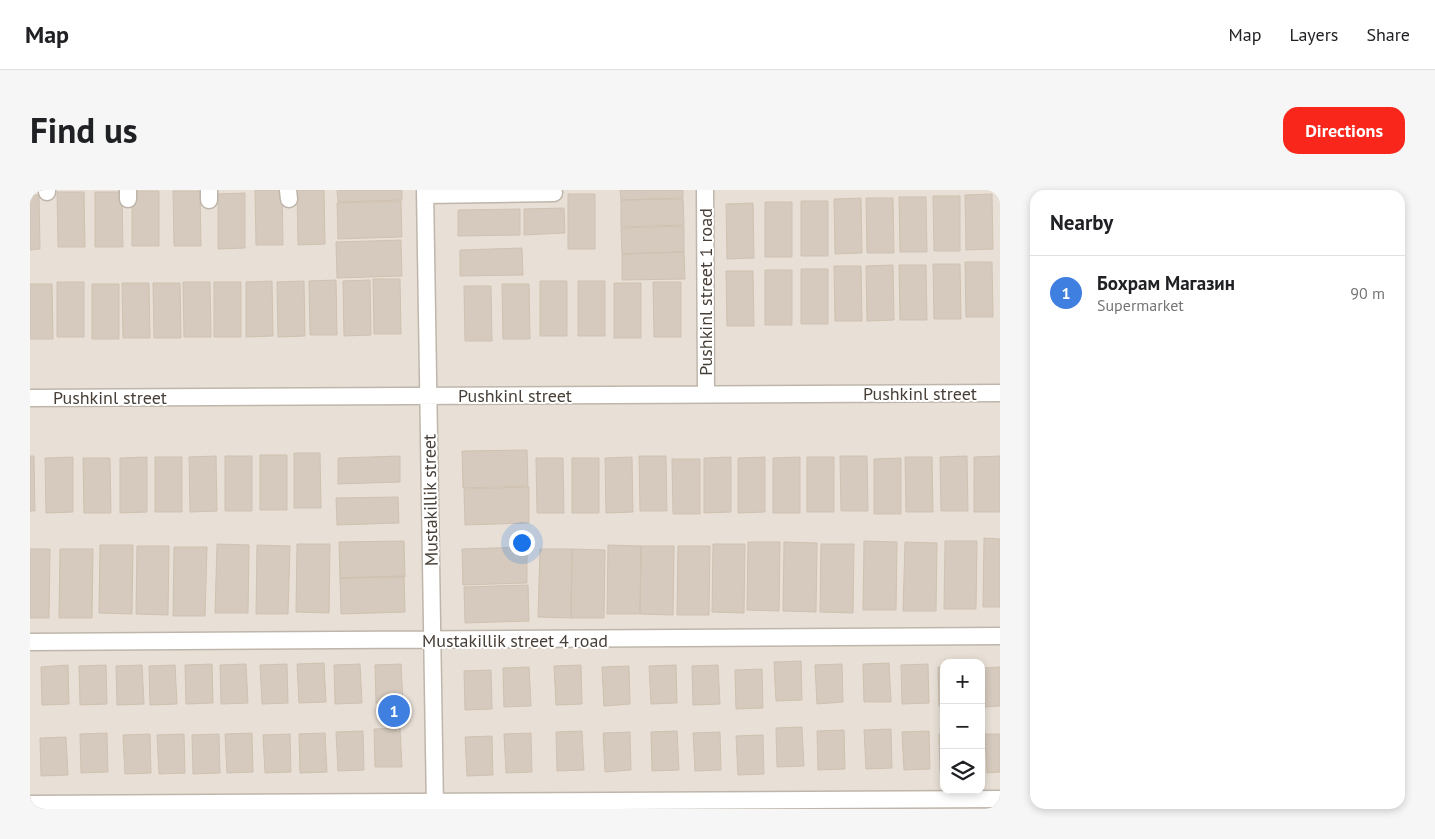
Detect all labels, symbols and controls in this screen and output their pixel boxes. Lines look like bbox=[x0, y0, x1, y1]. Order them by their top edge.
text: Map bbox=[25, 19, 69, 50]
text: Map bbox=[1229, 23, 1261, 46]
text: Layers bbox=[1289, 23, 1338, 46]
text: Share bbox=[1366, 23, 1410, 46]
text: Find us bbox=[30, 107, 138, 153]
button: Directions bbox=[1283, 107, 1405, 154]
street label: Pushkinl street 1 road bbox=[694, 208, 717, 376]
text: Nearby bbox=[1050, 209, 1113, 236]
text: Бохрам Магазин bbox=[1097, 271, 1235, 295]
text: 1 bbox=[1061, 283, 1071, 303]
text: 90 m bbox=[1350, 283, 1385, 303]
text: Supermarket bbox=[1097, 295, 1184, 315]
street label: Pushkinl street bbox=[863, 382, 977, 405]
street label: Pushkinl street bbox=[458, 384, 572, 407]
street label: Pushkinl street bbox=[53, 386, 167, 409]
street label: Mustakillik street bbox=[417, 434, 443, 566]
your location bbox=[509, 530, 535, 556]
street label: Mustakillik street 4 road bbox=[422, 629, 608, 652]
map controls bbox=[940, 659, 985, 794]
button: + bbox=[940, 659, 985, 704]
pin: 1 bbox=[378, 692, 410, 730]
button: − bbox=[940, 704, 985, 749]
button: layers bbox=[940, 749, 985, 794]

